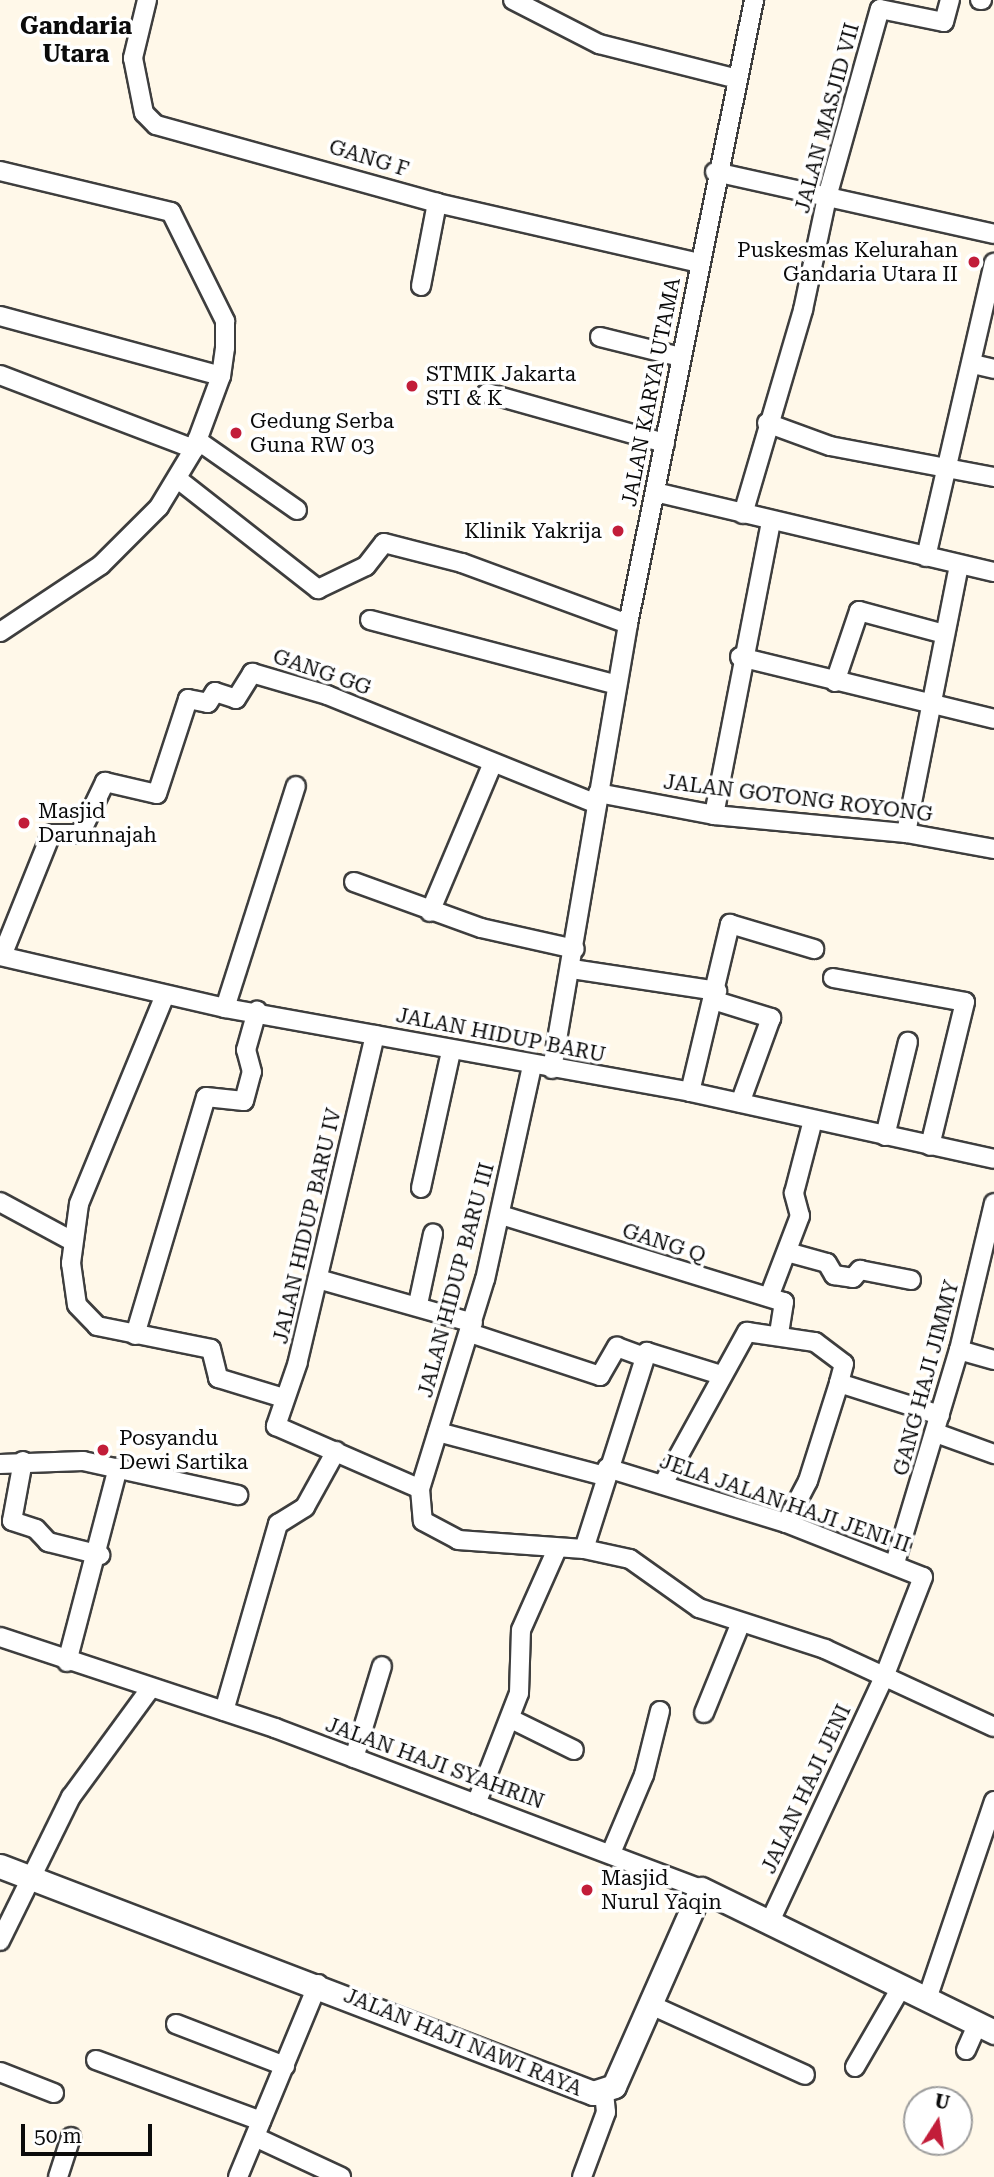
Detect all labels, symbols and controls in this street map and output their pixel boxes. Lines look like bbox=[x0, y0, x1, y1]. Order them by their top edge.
district label: Gandaria Utara bbox=[20, 13, 132, 69]
street label: JALAN MASJID VII bbox=[789, 20, 865, 216]
street label: GANG F bbox=[326, 134, 412, 182]
place label: Puskesmas Kelurahan Gandaria Utara II bbox=[737, 237, 958, 287]
marker: Puskesmas Kelurahan Gandaria Utara II bbox=[964, 252, 984, 272]
street label: JALAN KARYA UTAMA bbox=[616, 275, 686, 509]
place label: STMIK Jakarta STI & K bbox=[426, 361, 576, 411]
marker: STMIK Jakarta STI & K bbox=[404, 378, 420, 394]
place label: Gedung Serba Guna RW 03 bbox=[250, 408, 394, 458]
marker: Gedung Serba Guna RW 03 bbox=[228, 425, 244, 441]
place label: Klinik Yakrija bbox=[464, 518, 602, 544]
marker: Klinik Yakrija bbox=[608, 521, 628, 541]
street label: GANG GG bbox=[270, 643, 374, 701]
street label: JALAN GOTONG ROYONG bbox=[662, 769, 934, 827]
place label: Masjid Darunnajah bbox=[38, 798, 157, 848]
marker: Masjid Darunnajah bbox=[16, 815, 32, 831]
street label: JALAN HIDUP BARU bbox=[394, 1002, 608, 1068]
street label: JALAN HIDUP BARU IV bbox=[268, 1106, 346, 1346]
street label: JALAN HIDUP BARU III bbox=[413, 1160, 499, 1400]
street label: GANG Q bbox=[619, 1218, 709, 1268]
street label: GANG HAJI JIMMY bbox=[888, 1278, 964, 1478]
place label: Posyandu Dewi Sartika bbox=[119, 1425, 248, 1475]
marker: Posyandu Dewi Sartika bbox=[93, 1440, 113, 1460]
street label: JELA JALAN HAJI JENI II bbox=[657, 1448, 913, 1558]
street label: JALAN HAJI JENI bbox=[756, 1700, 856, 1878]
street label: JALAN HAJI SYAHRIN bbox=[322, 1712, 548, 1814]
place label: Masjid Nurul Yaqin bbox=[601, 1865, 722, 1915]
marker: Masjid Nurul Yaqin bbox=[579, 1882, 595, 1898]
street label: JALAN HAJI NAWI RAYA bbox=[340, 1983, 586, 2101]
north arrow bbox=[903, 2086, 973, 2156]
text: U bbox=[933, 2089, 952, 2115]
scale bar bbox=[24, 2110, 156, 2154]
text: 50 m bbox=[34, 2124, 82, 2148]

